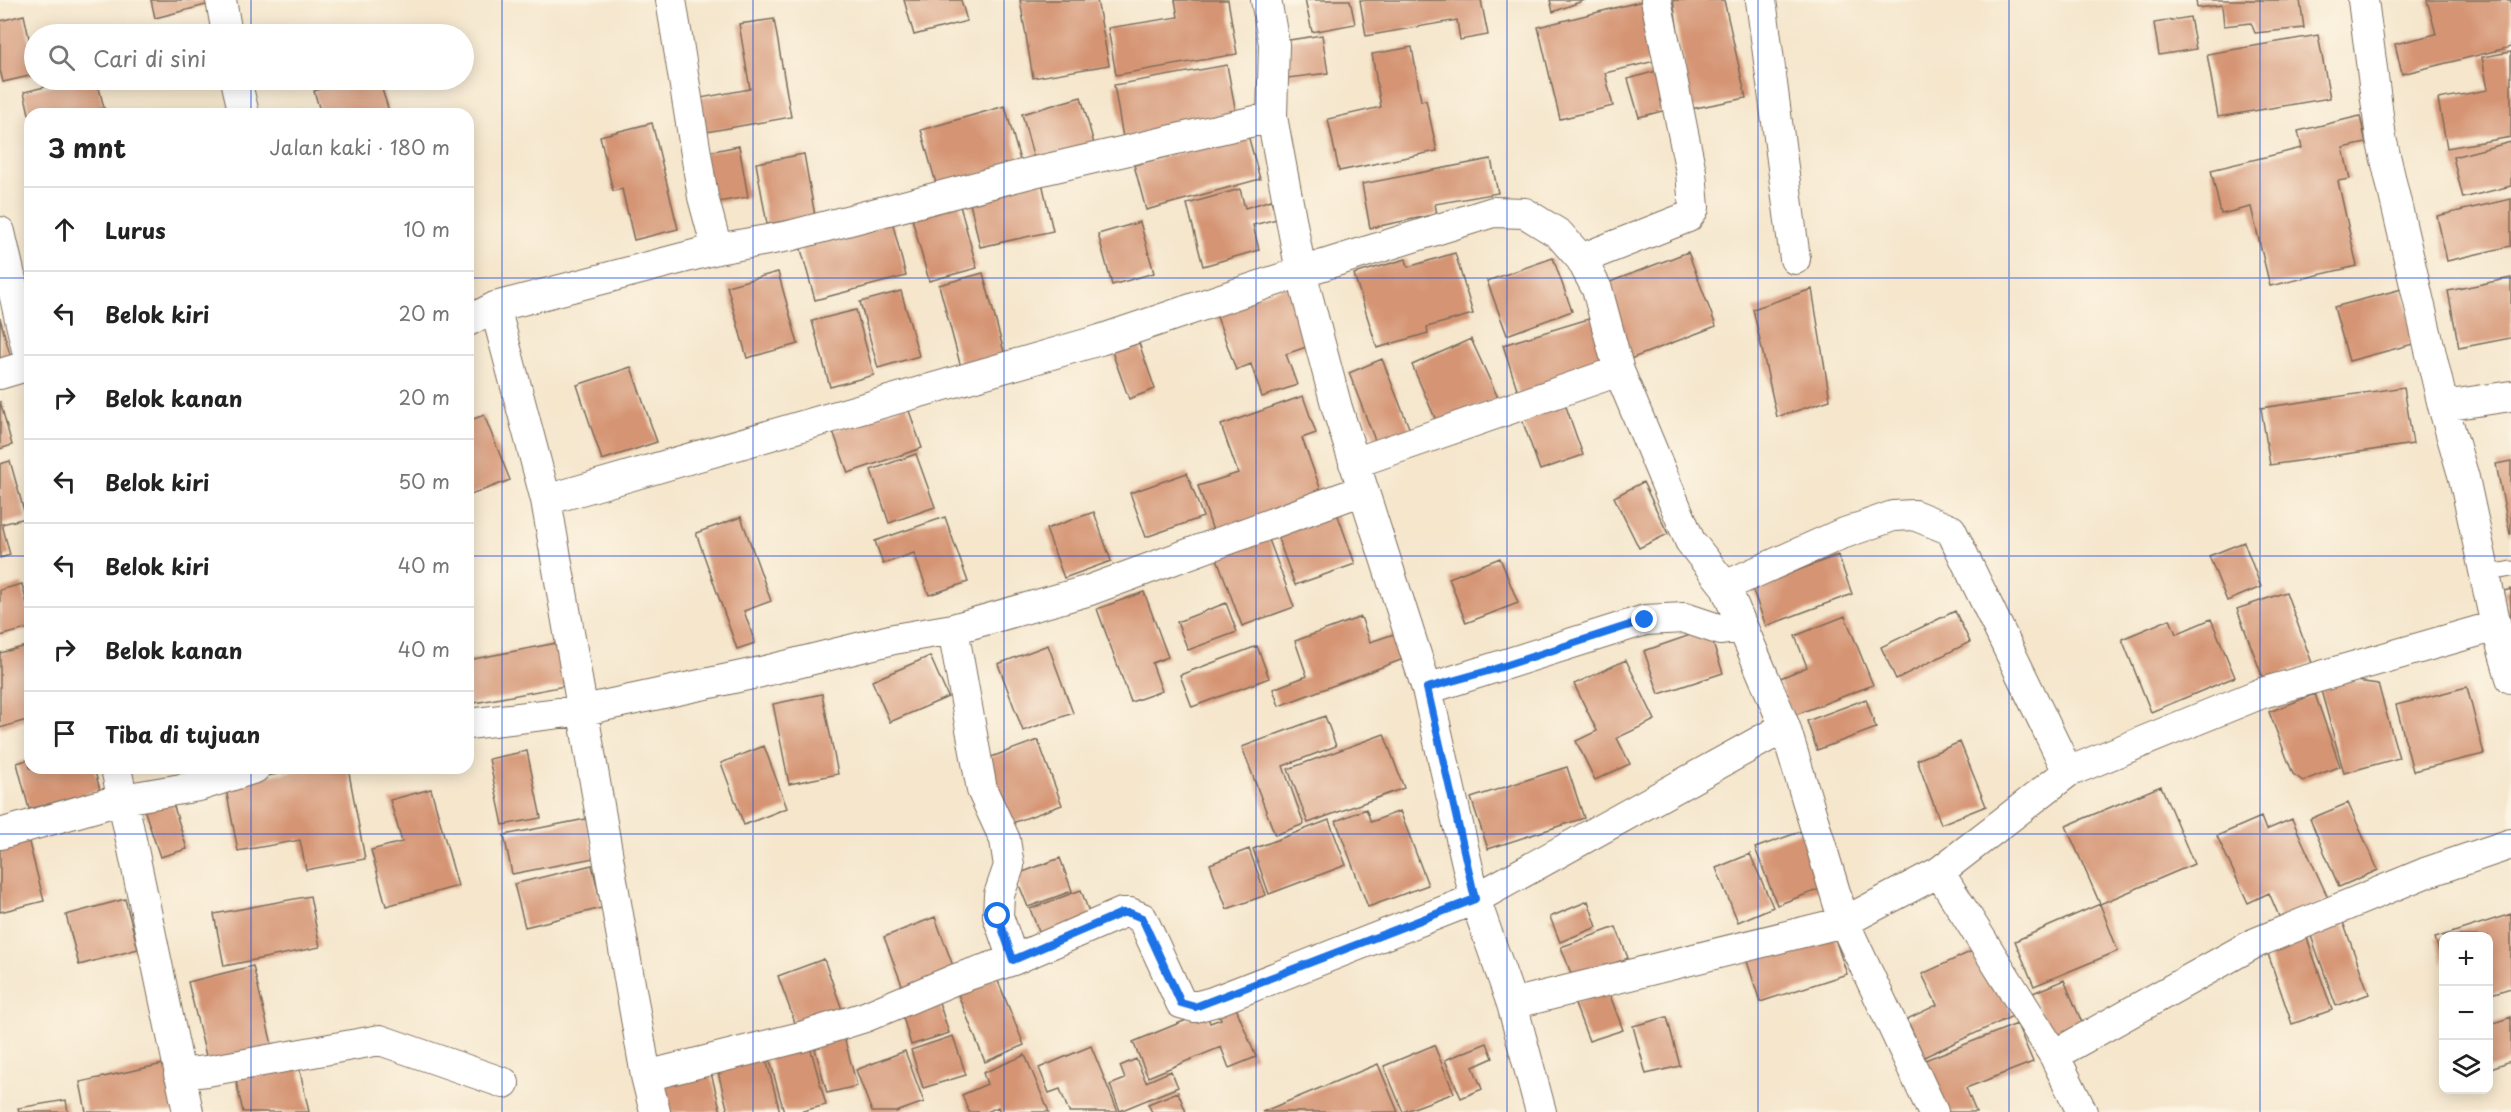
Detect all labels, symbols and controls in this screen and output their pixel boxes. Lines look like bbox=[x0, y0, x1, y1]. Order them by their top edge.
search box bbox=[24, 24, 474, 90]
icon: search bbox=[45, 41, 78, 74]
text: Cari di sini bbox=[93, 41, 206, 74]
text: 3 mnt bbox=[48, 128, 126, 167]
text: Jalan kaki · 180 m bbox=[270, 132, 450, 162]
icon: ahead bbox=[48, 213, 81, 246]
text: Lurus bbox=[105, 213, 166, 246]
text: 10 m bbox=[403, 214, 450, 244]
icon: left bbox=[48, 297, 81, 330]
text: Belok kiri bbox=[105, 297, 209, 330]
text: 20 m bbox=[398, 298, 450, 328]
icon: right bbox=[48, 381, 81, 414]
text: Belok kanan bbox=[105, 381, 242, 414]
text: 20 m bbox=[398, 382, 450, 412]
icon: left bbox=[48, 465, 81, 498]
text: Belok kiri bbox=[105, 465, 209, 498]
text: 50 m bbox=[398, 466, 450, 496]
icon: left bbox=[48, 549, 81, 582]
text: Belok kiri bbox=[105, 549, 209, 582]
text: 40 m bbox=[398, 550, 450, 580]
route end bbox=[1631, 606, 1657, 632]
icon: right bbox=[48, 633, 81, 666]
text: Belok kanan bbox=[105, 633, 242, 666]
text: 40 m bbox=[398, 634, 450, 664]
icon: arrive bbox=[48, 717, 81, 750]
text: Tiba di tujuan bbox=[105, 717, 260, 750]
route start bbox=[984, 902, 1010, 928]
map controls bbox=[2439, 932, 2493, 1094]
button: + bbox=[2439, 932, 2493, 986]
button: − bbox=[2439, 986, 2493, 1040]
button: layers bbox=[2439, 1040, 2493, 1094]

